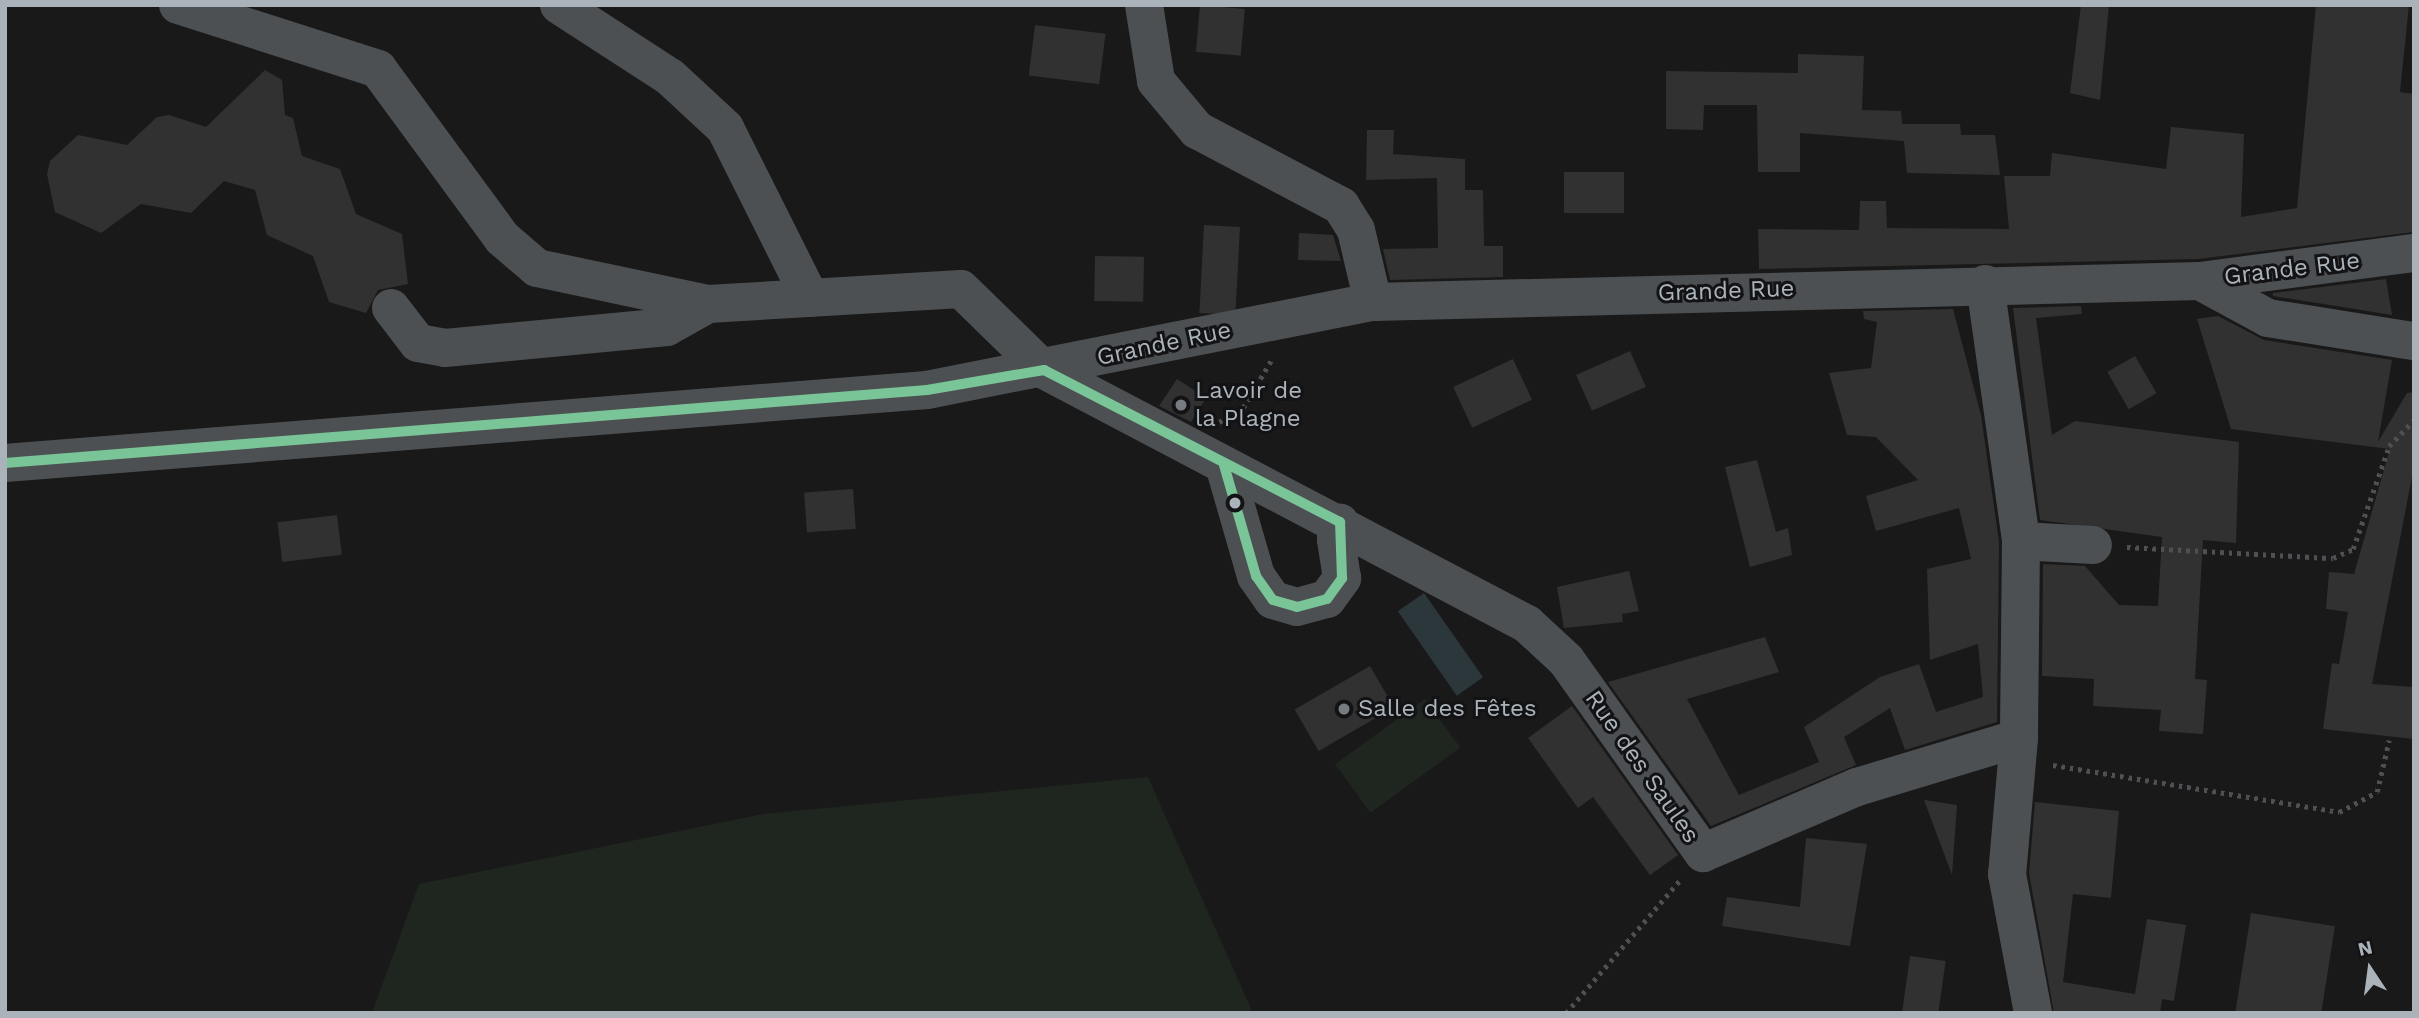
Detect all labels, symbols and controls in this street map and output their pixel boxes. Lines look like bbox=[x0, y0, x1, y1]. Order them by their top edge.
street label: Grande Rue bbox=[2222, 246, 2362, 292]
street label: Grande Rue bbox=[1657, 274, 1795, 308]
street label: Grande Rue bbox=[1094, 316, 1234, 372]
place label: Lavoir de la Plagne bbox=[1195, 377, 1303, 433]
marker: Lavoir de la Plagne bbox=[1173, 397, 1189, 413]
unlabelled marker bbox=[1228, 496, 1242, 510]
street label: Rue des Saules bbox=[1579, 685, 1705, 849]
place label: Salle des Fêtes bbox=[1358, 695, 1537, 723]
marker: Salle des Fêtes bbox=[1336, 701, 1352, 717]
north arrow bbox=[2335, 934, 2405, 1004]
text: N bbox=[2356, 935, 2375, 961]

